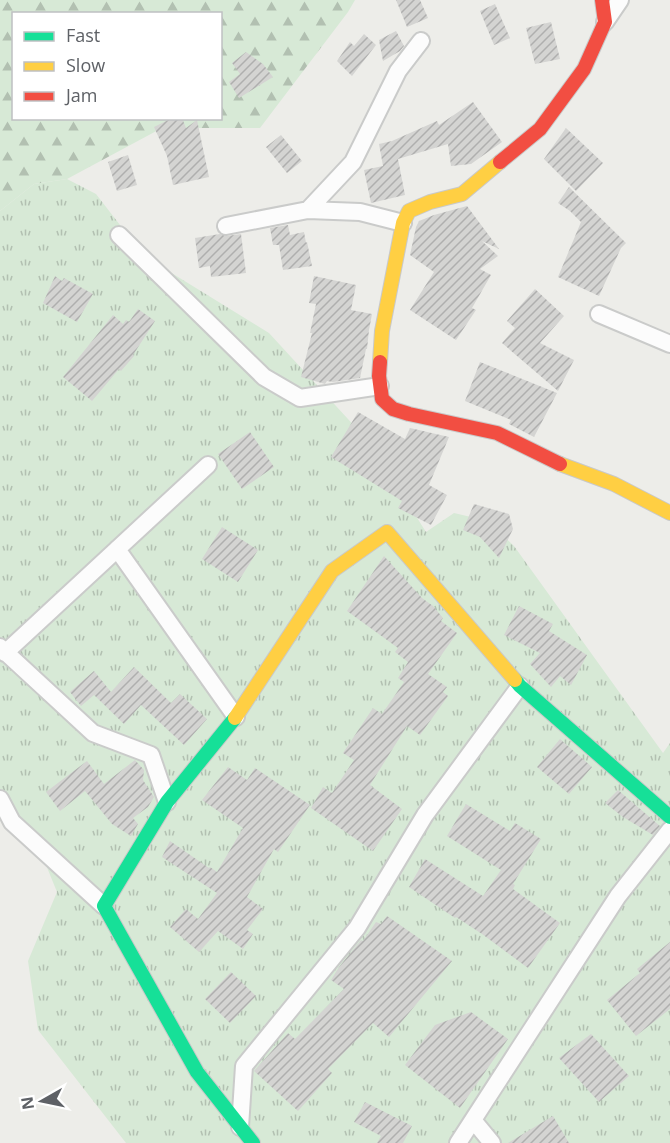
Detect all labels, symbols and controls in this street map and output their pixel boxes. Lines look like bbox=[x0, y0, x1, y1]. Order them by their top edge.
legend bbox=[12, 12, 222, 120]
text: Fast bbox=[66, 23, 100, 47]
text: Slow bbox=[66, 53, 105, 77]
text: Jam bbox=[64, 83, 98, 107]
north arrow bbox=[12, 1071, 72, 1131]
text: N bbox=[15, 1095, 39, 1111]

